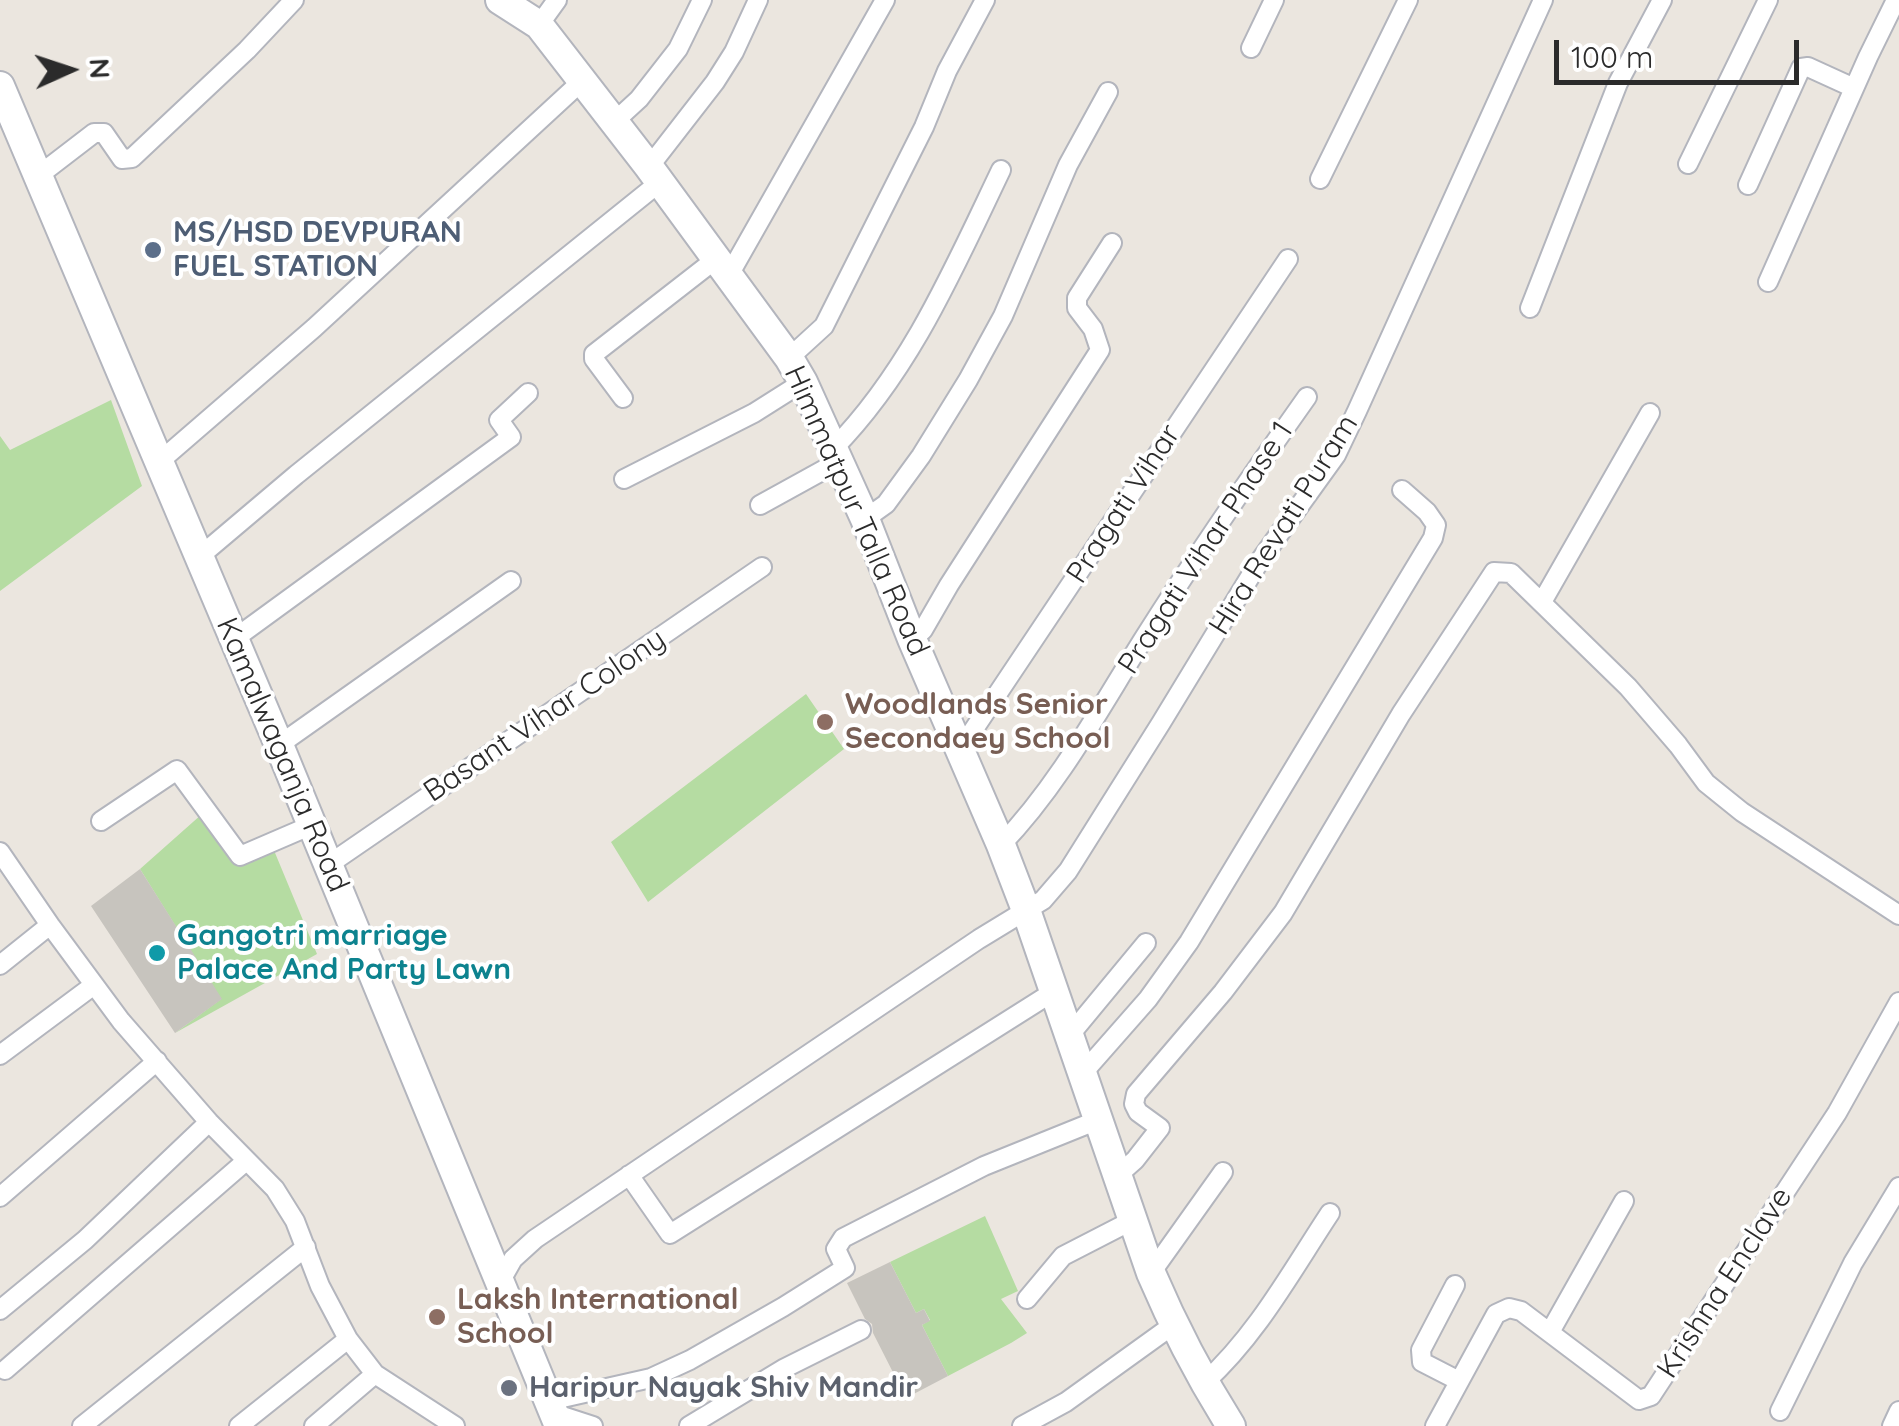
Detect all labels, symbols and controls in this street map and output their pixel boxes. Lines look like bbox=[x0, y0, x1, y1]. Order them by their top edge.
north arrow bbox=[20, 20, 120, 120]
scale bar bbox=[1559, 20, 1804, 82]
text: 100 m bbox=[1571, 38, 1653, 76]
text: N bbox=[82, 57, 118, 80]
place label: MS/HSD DEVPURAN FUEL STATION bbox=[173, 215, 462, 286]
marker: MS/HSD DEVPURAN FUEL STATION bbox=[142, 239, 164, 261]
street label: Himmatpur Talla Road bbox=[776, 360, 936, 662]
street label: Hira Revati Puram bbox=[1202, 408, 1366, 642]
street label: Pragati Vihar Phase 1 bbox=[1111, 415, 1301, 681]
street label: Pragati Vihar bbox=[1059, 418, 1189, 590]
street label: Kamalwaganja Road bbox=[208, 613, 356, 897]
street label: Basant Vihar Colony bbox=[417, 622, 673, 810]
place label: Woodlands Senior Secondaey School bbox=[845, 687, 1111, 758]
marker: Woodlands Senior Secondaey School bbox=[814, 711, 836, 733]
place label: Gangotri marriage Palace And Party Lawn bbox=[177, 918, 511, 988]
marker: Gangotri marriage Palace And Party Lawn bbox=[146, 942, 168, 964]
street label: Krishna Enclave bbox=[1650, 1181, 1800, 1385]
place label: Laksh International School bbox=[457, 1282, 739, 1352]
marker: Laksh International School bbox=[426, 1306, 448, 1328]
place label: Haripur Nayak Shiv Mandir bbox=[529, 1370, 918, 1406]
marker: Haripur Nayak Shiv Mandir bbox=[498, 1377, 520, 1399]

